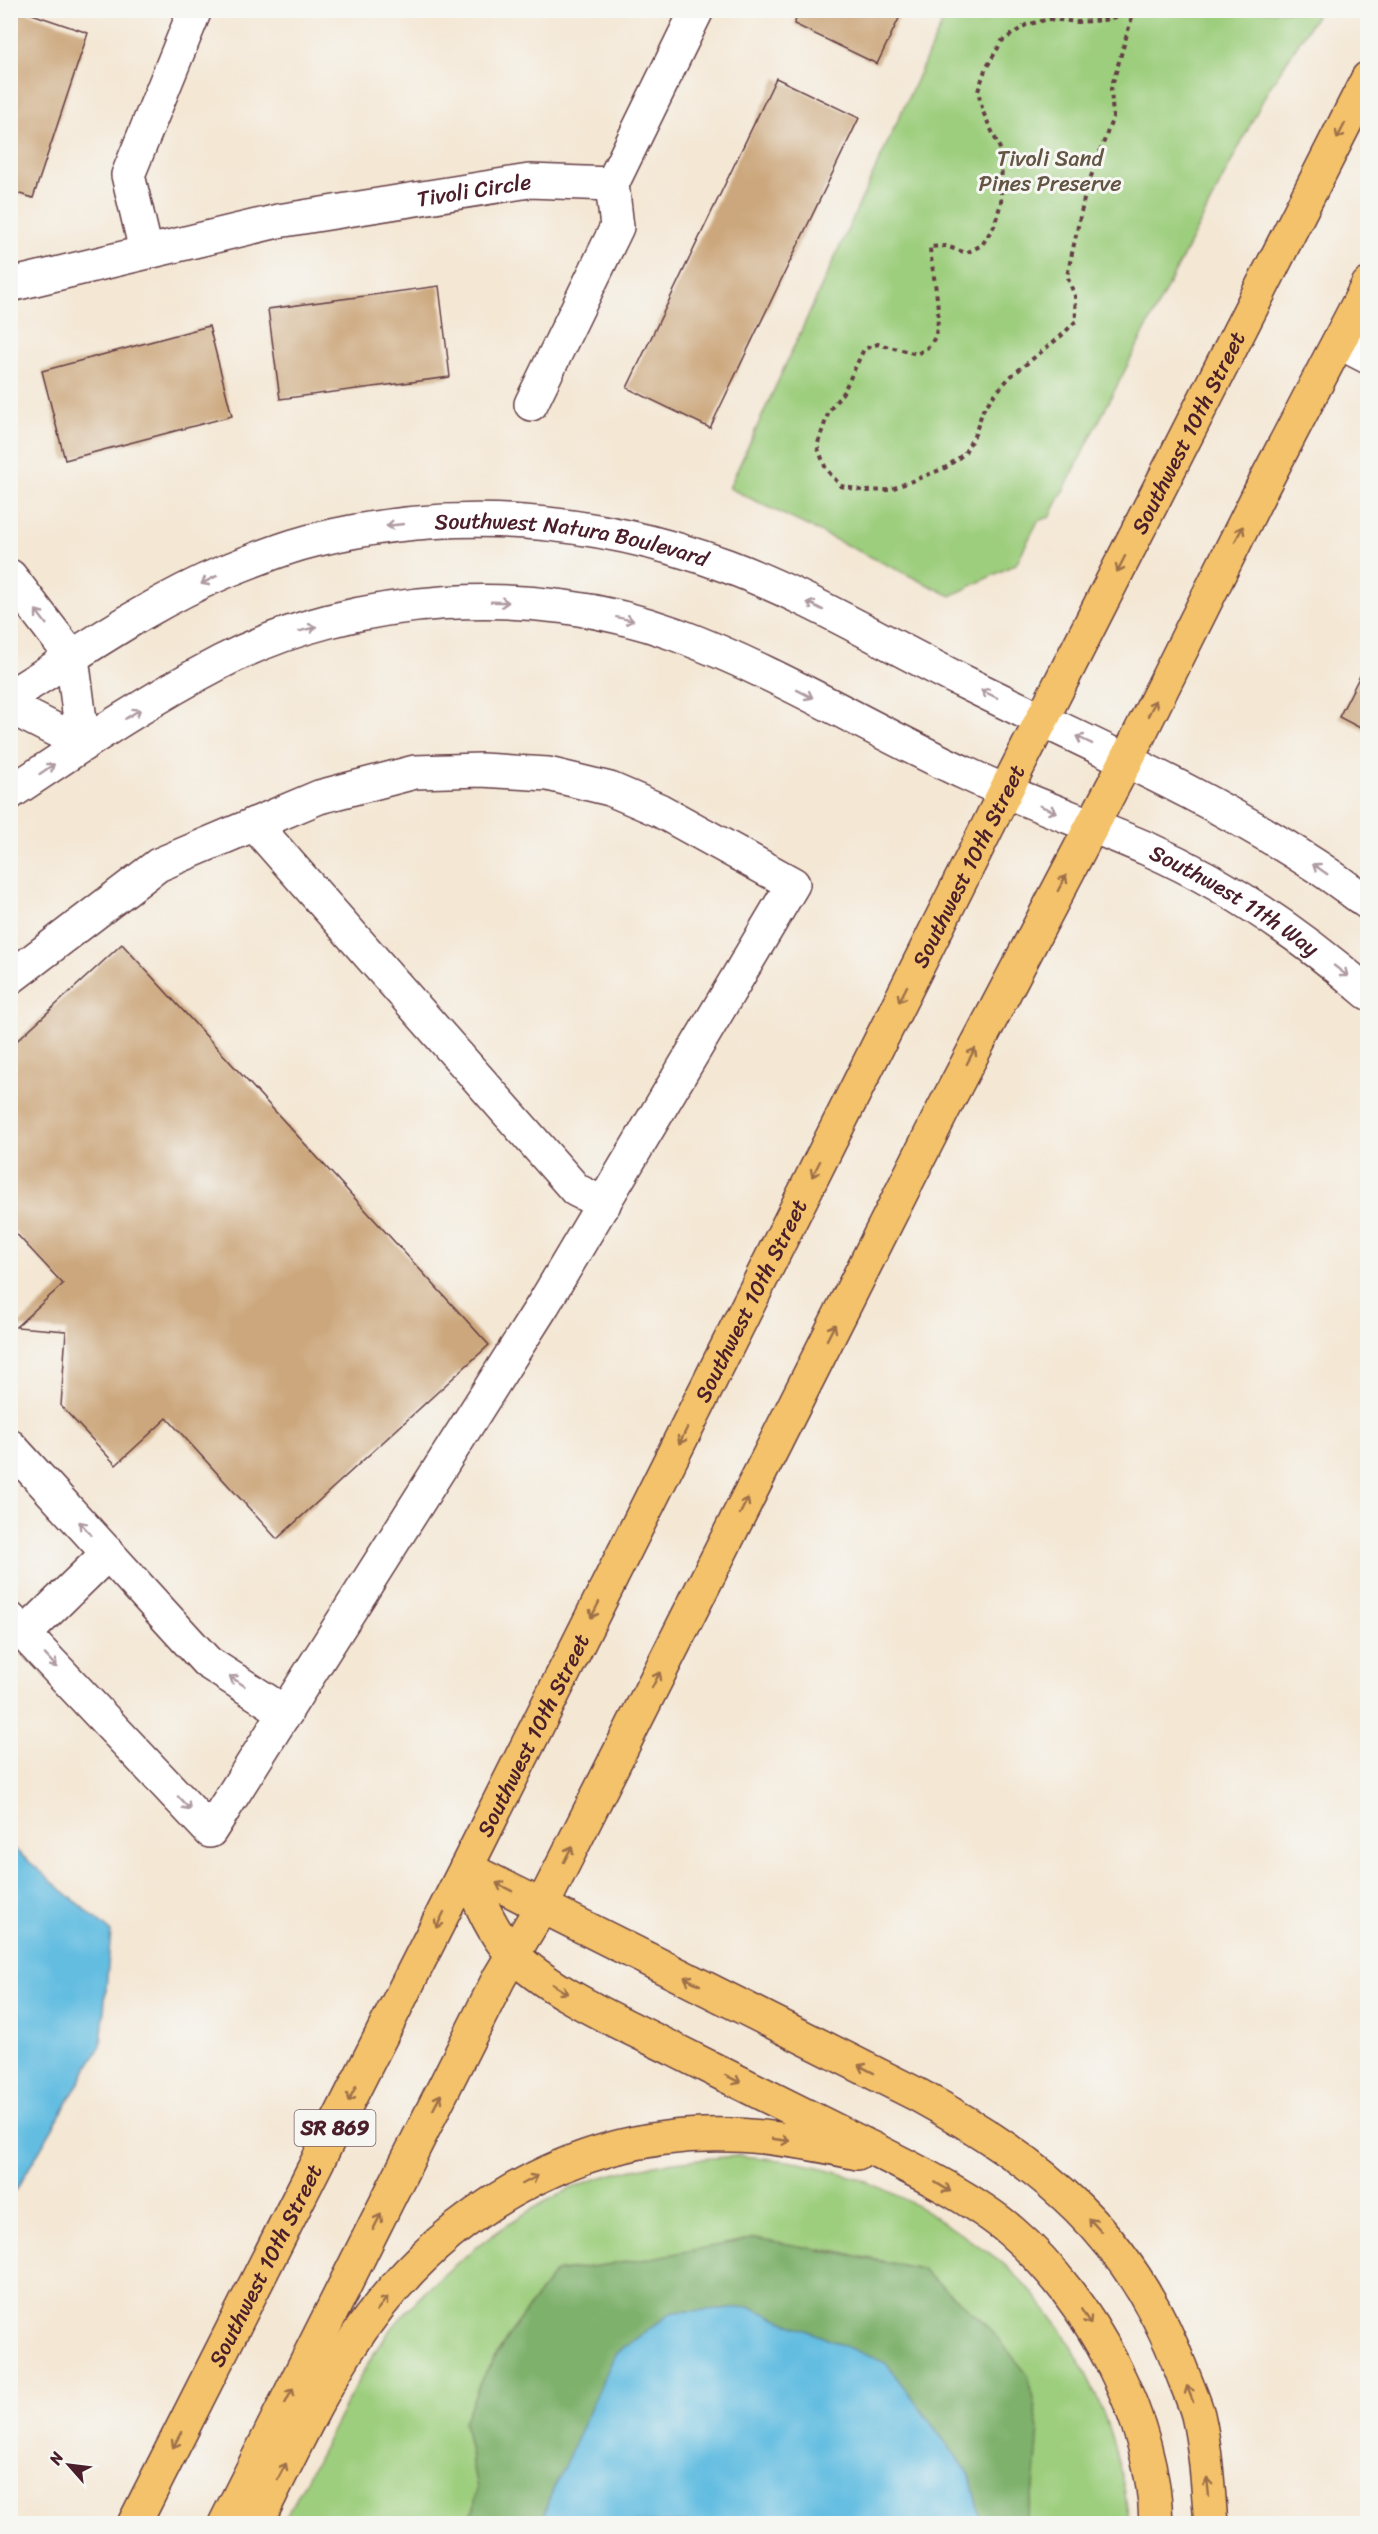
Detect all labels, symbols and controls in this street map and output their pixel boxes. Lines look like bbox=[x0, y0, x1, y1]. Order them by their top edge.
one-way arrow bbox=[1335, 121, 1346, 139]
park label: Tivoli Sand Pines Preserve bbox=[979, 139, 1121, 203]
street label: Tivoli Circle bbox=[414, 161, 534, 218]
street label: Southwest 10th Street bbox=[1120, 324, 1256, 541]
street label: Southwest Natura Boulevard bbox=[433, 501, 715, 578]
one-way arrow bbox=[386, 520, 406, 531]
one-way arrow bbox=[1233, 526, 1245, 543]
one-way arrow bbox=[1115, 554, 1126, 572]
one-way arrow bbox=[200, 574, 218, 586]
one-way arrow bbox=[489, 596, 509, 607]
one-way arrow bbox=[807, 600, 825, 611]
one-way arrow bbox=[35, 609, 48, 625]
one-way arrow bbox=[615, 614, 635, 625]
one-way arrow bbox=[298, 622, 317, 634]
one-way arrow bbox=[796, 688, 814, 700]
one-way arrow bbox=[981, 688, 999, 700]
one-way arrow bbox=[1147, 700, 1158, 718]
one-way arrow bbox=[124, 707, 141, 719]
one-way arrow bbox=[1075, 734, 1093, 746]
street label: Southwest 10th Street bbox=[900, 757, 1036, 975]
one-way arrow bbox=[38, 763, 55, 775]
one-way arrow bbox=[1039, 804, 1057, 815]
street label: Southwest 11th Way bbox=[1143, 833, 1329, 967]
one-way arrow bbox=[1313, 863, 1329, 875]
one-way arrow bbox=[1056, 875, 1068, 892]
one-way arrow bbox=[1333, 964, 1349, 977]
one-way arrow bbox=[897, 985, 909, 1003]
one-way arrow bbox=[966, 1047, 978, 1065]
one-way arrow bbox=[810, 1159, 821, 1177]
street label: Southwest 10th Street bbox=[683, 1191, 818, 1409]
one-way arrow bbox=[826, 1323, 838, 1341]
one-way arrow bbox=[676, 1426, 688, 1444]
one-way arrow bbox=[738, 1497, 750, 1515]
one-way arrow bbox=[78, 1521, 92, 1536]
one-way arrow bbox=[589, 1601, 601, 1619]
street label: Southwest 10th Street bbox=[465, 1626, 600, 1844]
one-way arrow bbox=[43, 1654, 58, 1669]
one-way arrow bbox=[650, 1672, 662, 1689]
one-way arrow bbox=[229, 1675, 245, 1687]
one-way arrow bbox=[177, 1796, 191, 1811]
one-way arrow bbox=[562, 1846, 574, 1863]
one-way arrow bbox=[496, 1881, 513, 1893]
one-way arrow bbox=[434, 1910, 445, 1928]
one-way arrow bbox=[683, 1975, 701, 1986]
one-way arrow bbox=[551, 1983, 568, 1995]
one-way arrow bbox=[857, 2062, 875, 2074]
one-way arrow bbox=[723, 2074, 741, 2085]
one-way arrow bbox=[346, 2085, 358, 2103]
one-way arrow bbox=[431, 2094, 443, 2111]
road number: SR 869 bbox=[294, 2110, 376, 2146]
one-way arrow bbox=[770, 2134, 790, 2145]
street label: Southwest 10th Street bbox=[197, 2156, 333, 2374]
one-way arrow bbox=[521, 2174, 538, 2186]
one-way arrow bbox=[934, 2182, 951, 2194]
one-way arrow bbox=[372, 2213, 383, 2231]
one-way arrow bbox=[1088, 2218, 1102, 2233]
one-way arrow bbox=[375, 2297, 389, 2312]
one-way arrow bbox=[1080, 2308, 1092, 2325]
one-way arrow bbox=[1184, 2385, 1195, 2404]
one-way arrow bbox=[284, 2388, 296, 2406]
one-way arrow bbox=[171, 2431, 182, 2449]
north arrow bbox=[39, 2435, 99, 2495]
text: N bbox=[40, 2446, 72, 2471]
one-way arrow bbox=[277, 2463, 289, 2481]
one-way arrow bbox=[1202, 2478, 1213, 2497]

